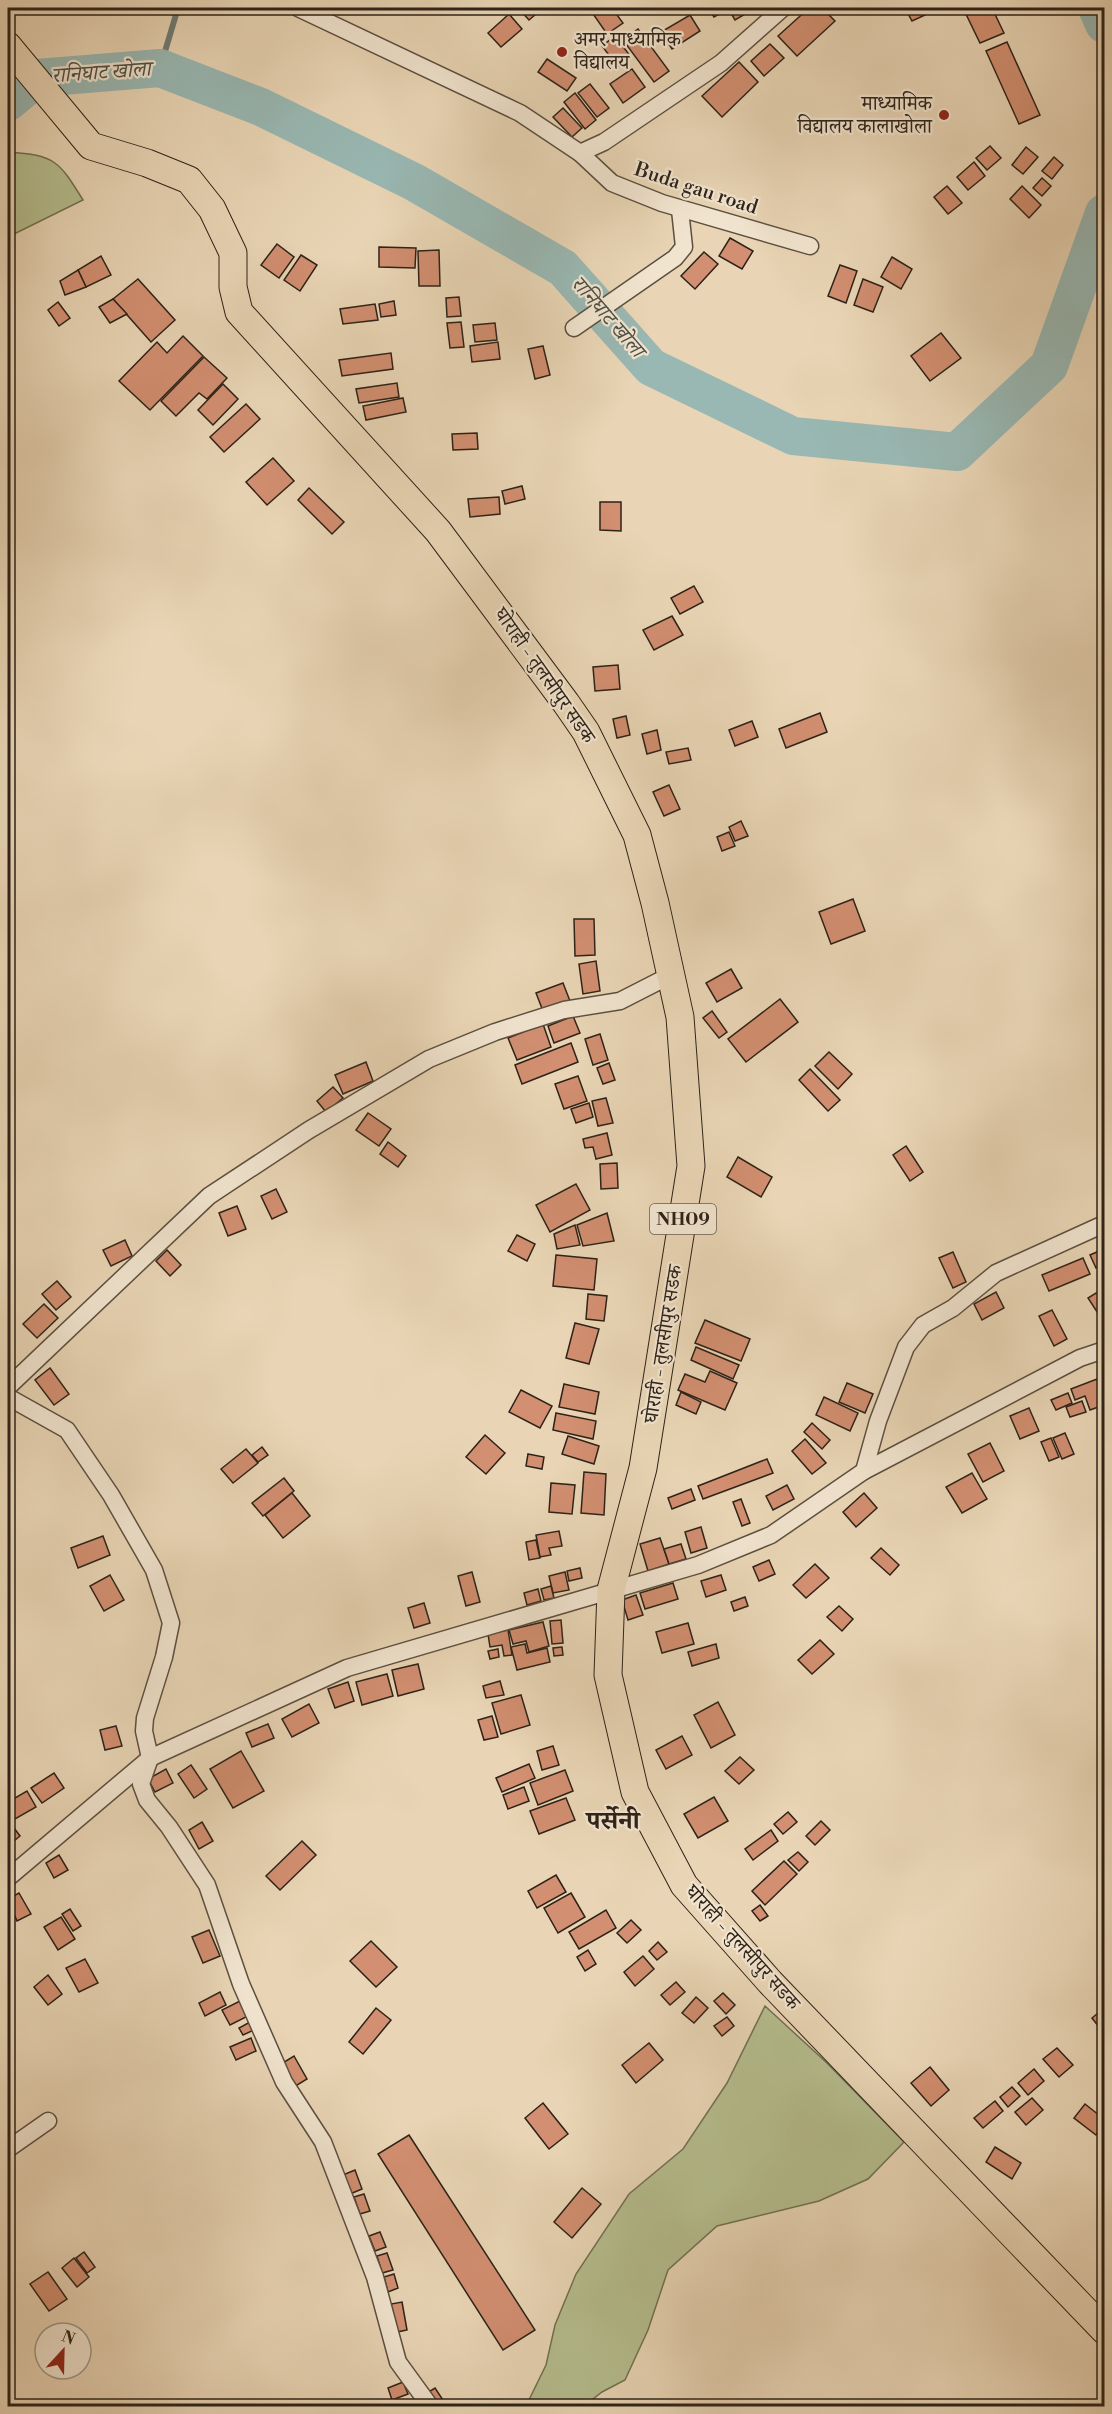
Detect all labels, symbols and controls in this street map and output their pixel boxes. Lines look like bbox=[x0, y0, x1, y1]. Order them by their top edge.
place label: अमर माध्यामिक विद्यालय bbox=[573, 27, 683, 76]
marker: अमर माध्यामिक विद्यालय bbox=[555, 45, 569, 59]
water label: रानिघाट खोला bbox=[51, 56, 155, 89]
place label: माध्यामिक विद्यालय कालाखोला bbox=[797, 91, 934, 140]
marker: माध्यामिक विद्यालय कालाखोला bbox=[937, 108, 951, 122]
street label: Buda gau road bbox=[630, 157, 761, 221]
water label: रानिघाट खोला bbox=[565, 271, 652, 366]
street label: घोराही - तुलसीपुर सडक bbox=[487, 602, 602, 750]
road number: NH09 bbox=[650, 1204, 716, 1234]
street label: घोराही - तुलसीपुर सडक bbox=[638, 1261, 689, 1426]
district label: पर्सेनी bbox=[584, 1805, 642, 1837]
street label: घोराही - तुलसीपुर सडक bbox=[679, 1879, 807, 2017]
north arrow bbox=[33, 2321, 93, 2381]
text: N bbox=[59, 2326, 78, 2350]

